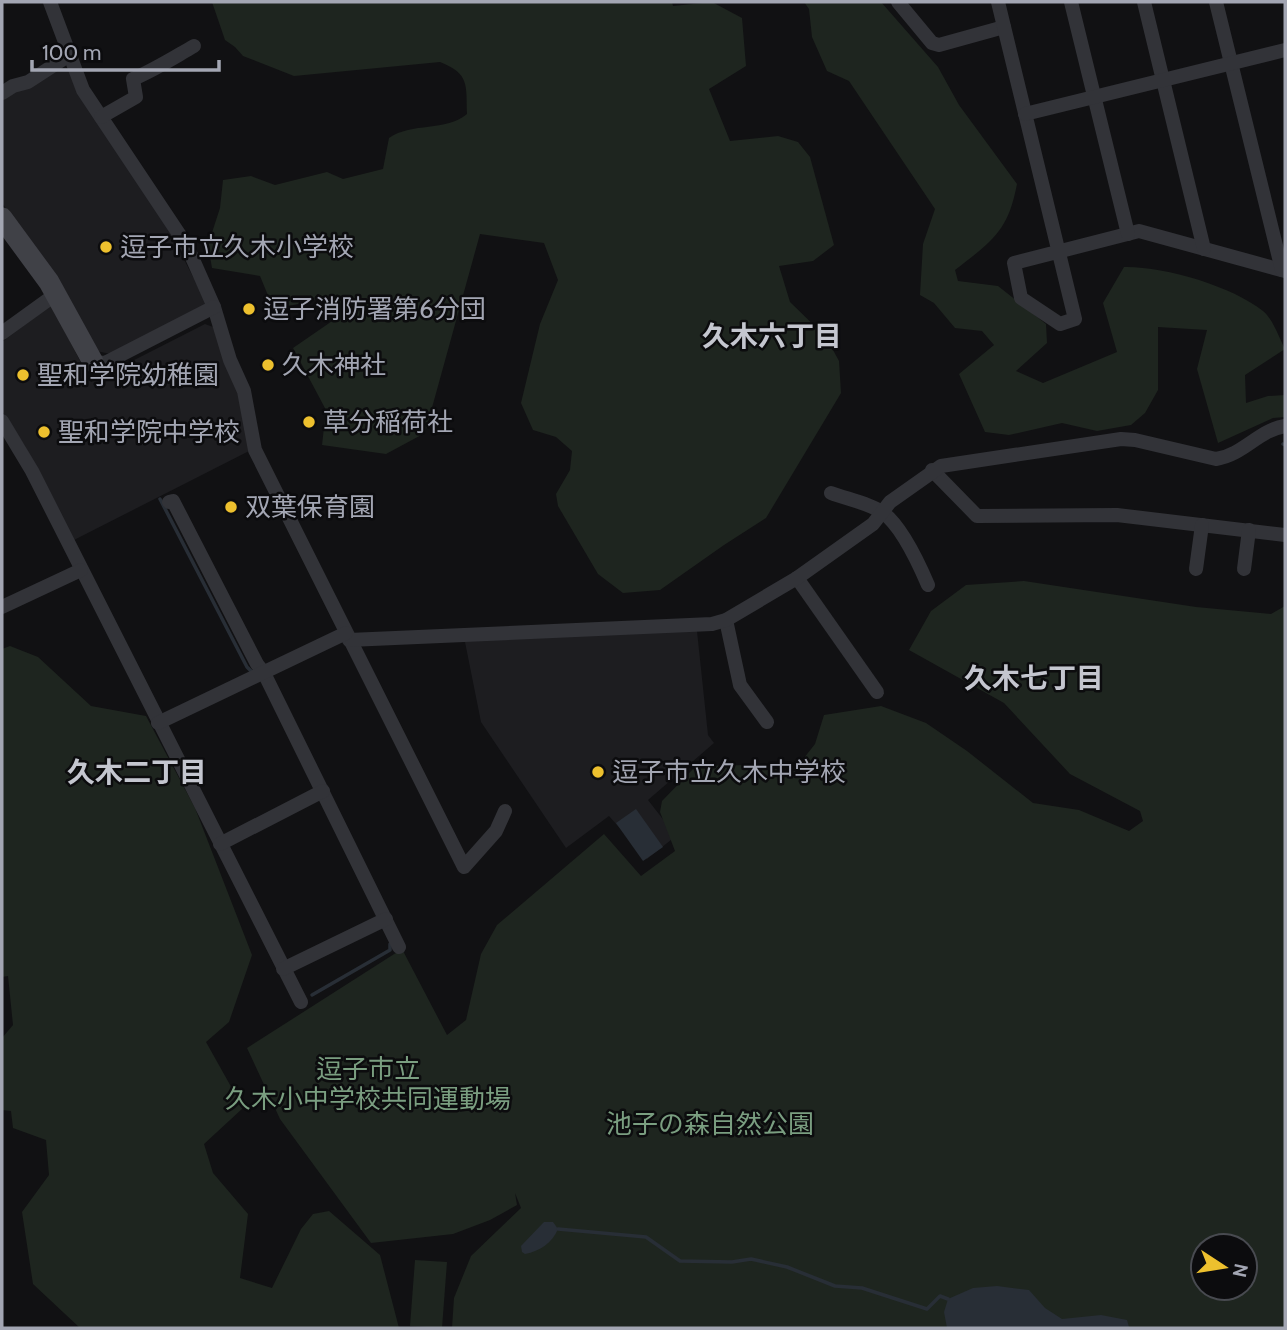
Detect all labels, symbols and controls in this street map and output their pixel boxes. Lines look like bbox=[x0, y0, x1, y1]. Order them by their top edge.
scale bar bbox=[32, 28, 219, 72]
text: 100 m bbox=[42, 40, 101, 65]
place label: 逗子市立久木小学校 bbox=[120, 231, 354, 263]
marker: 逗子市立久木小学校 bbox=[98, 239, 114, 255]
place label: 逗子消防署第6分団 bbox=[263, 293, 486, 325]
marker: 逗子消防署第6分団 bbox=[241, 301, 257, 317]
district label: 久木六丁目 bbox=[702, 319, 842, 353]
place label: 久木神社 bbox=[282, 349, 386, 381]
marker: 久木神社 bbox=[260, 357, 276, 373]
place label: 聖和学院幼稚園 bbox=[37, 359, 219, 391]
marker: 聖和学院幼稚園 bbox=[15, 367, 31, 383]
place label: 草分稲荷社 bbox=[323, 406, 453, 438]
marker: 草分稲荷社 bbox=[301, 414, 317, 430]
place label: 聖和学院中学校 bbox=[58, 416, 240, 448]
marker: 聖和学院中学校 bbox=[36, 424, 52, 440]
place label: 双葉保育園 bbox=[245, 491, 375, 523]
marker: 双葉保育園 bbox=[223, 499, 239, 515]
district label: 久木七丁目 bbox=[964, 661, 1104, 695]
district label: 久木二丁目 bbox=[67, 755, 207, 789]
place label: 逗子市立久木中学校 bbox=[612, 756, 846, 788]
marker: 逗子市立久木中学校 bbox=[590, 764, 606, 780]
park label: 逗子市立 久木小中学校共同運動場 bbox=[225, 1053, 511, 1115]
park label: 池子の森自然公園 bbox=[606, 1108, 814, 1140]
north arrow bbox=[1189, 1232, 1259, 1302]
text: N bbox=[1227, 1261, 1253, 1279]

